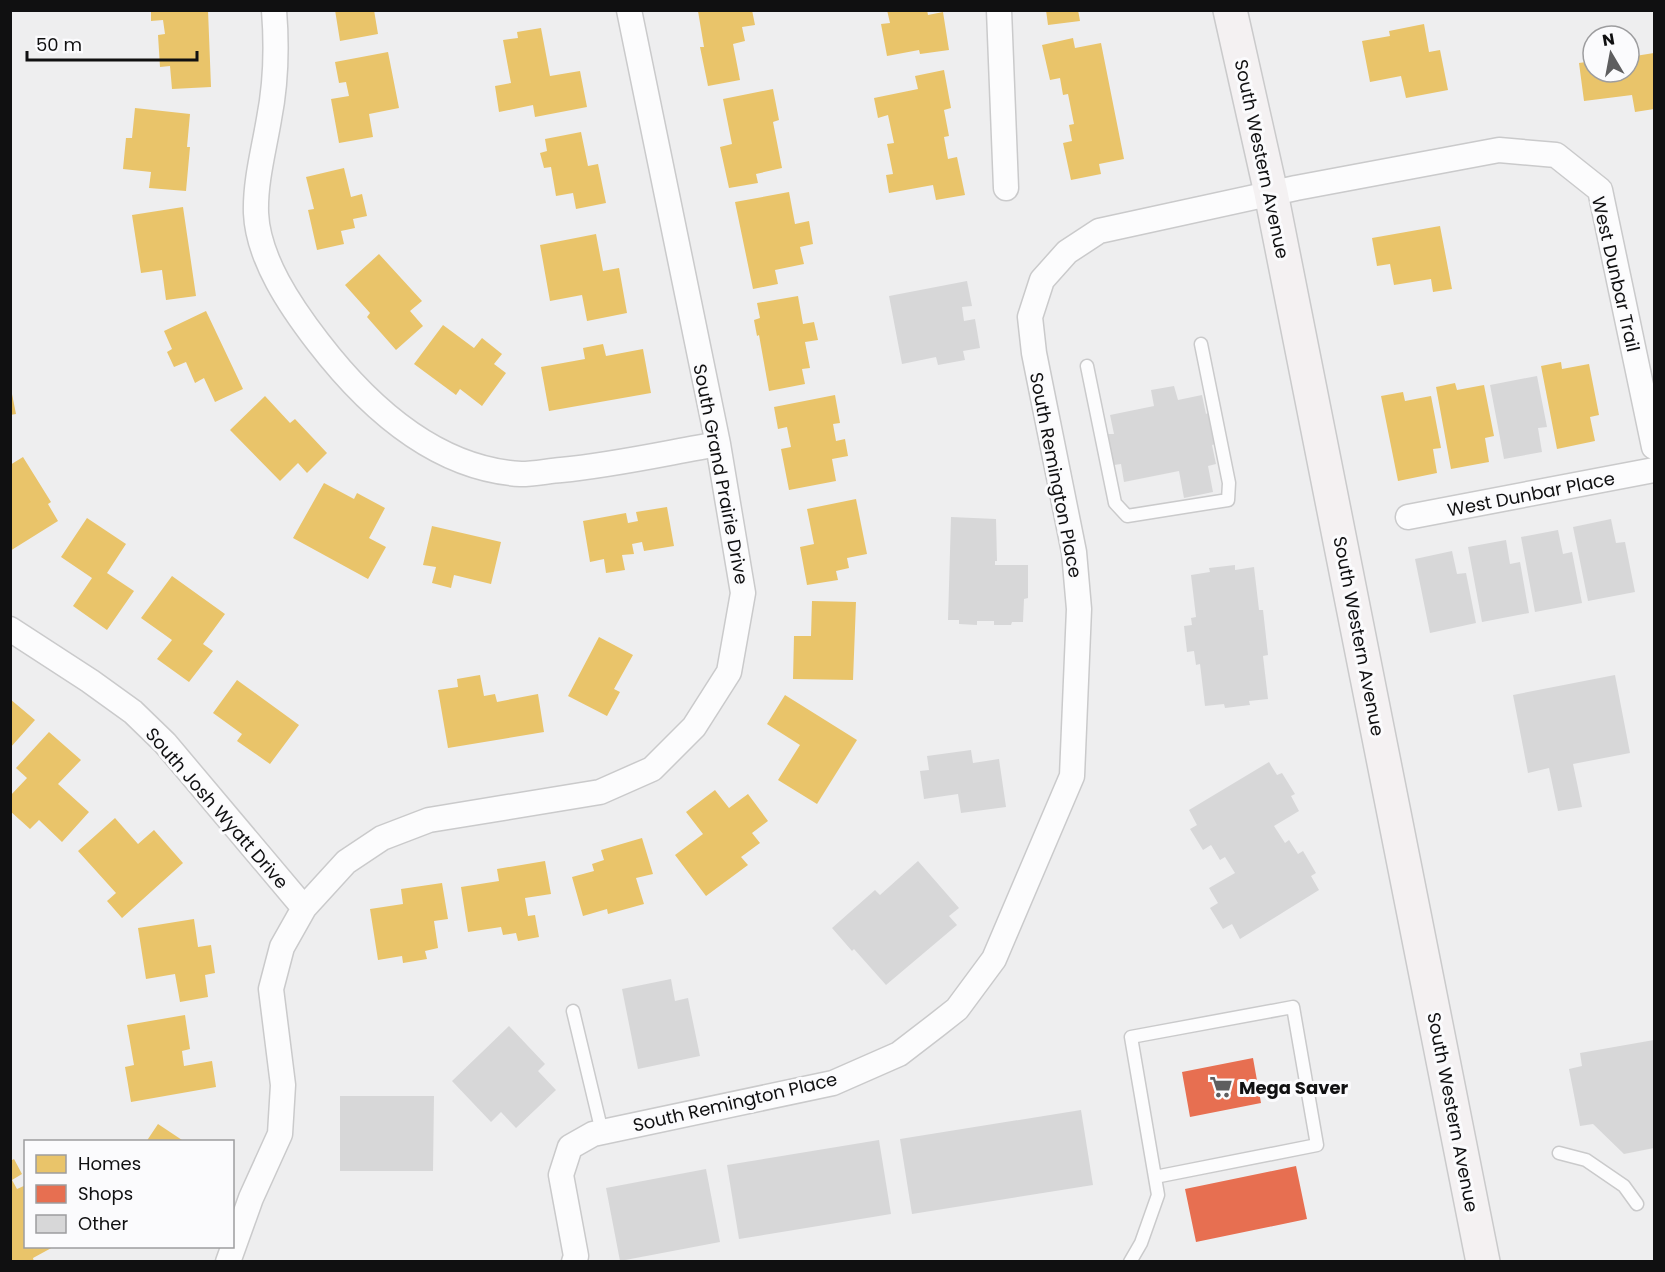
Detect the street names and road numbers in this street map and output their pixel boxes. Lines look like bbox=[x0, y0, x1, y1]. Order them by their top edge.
street label: South Western Avenue bbox=[1229, 57, 1295, 261]
street label: West Dunbar Trail bbox=[1586, 194, 1646, 354]
street label: South Grand Prairie Drive bbox=[687, 362, 755, 586]
street label: South Remington Place bbox=[1024, 370, 1088, 580]
street label: West Dunbar Place bbox=[1445, 465, 1617, 523]
street label: South Western Avenue bbox=[1327, 534, 1391, 738]
street label: South Josh Wyatt Drive bbox=[140, 722, 294, 894]
street label: South Western Avenue bbox=[1421, 1010, 1485, 1214]
street label: South Remington Place bbox=[630, 1066, 840, 1138]

